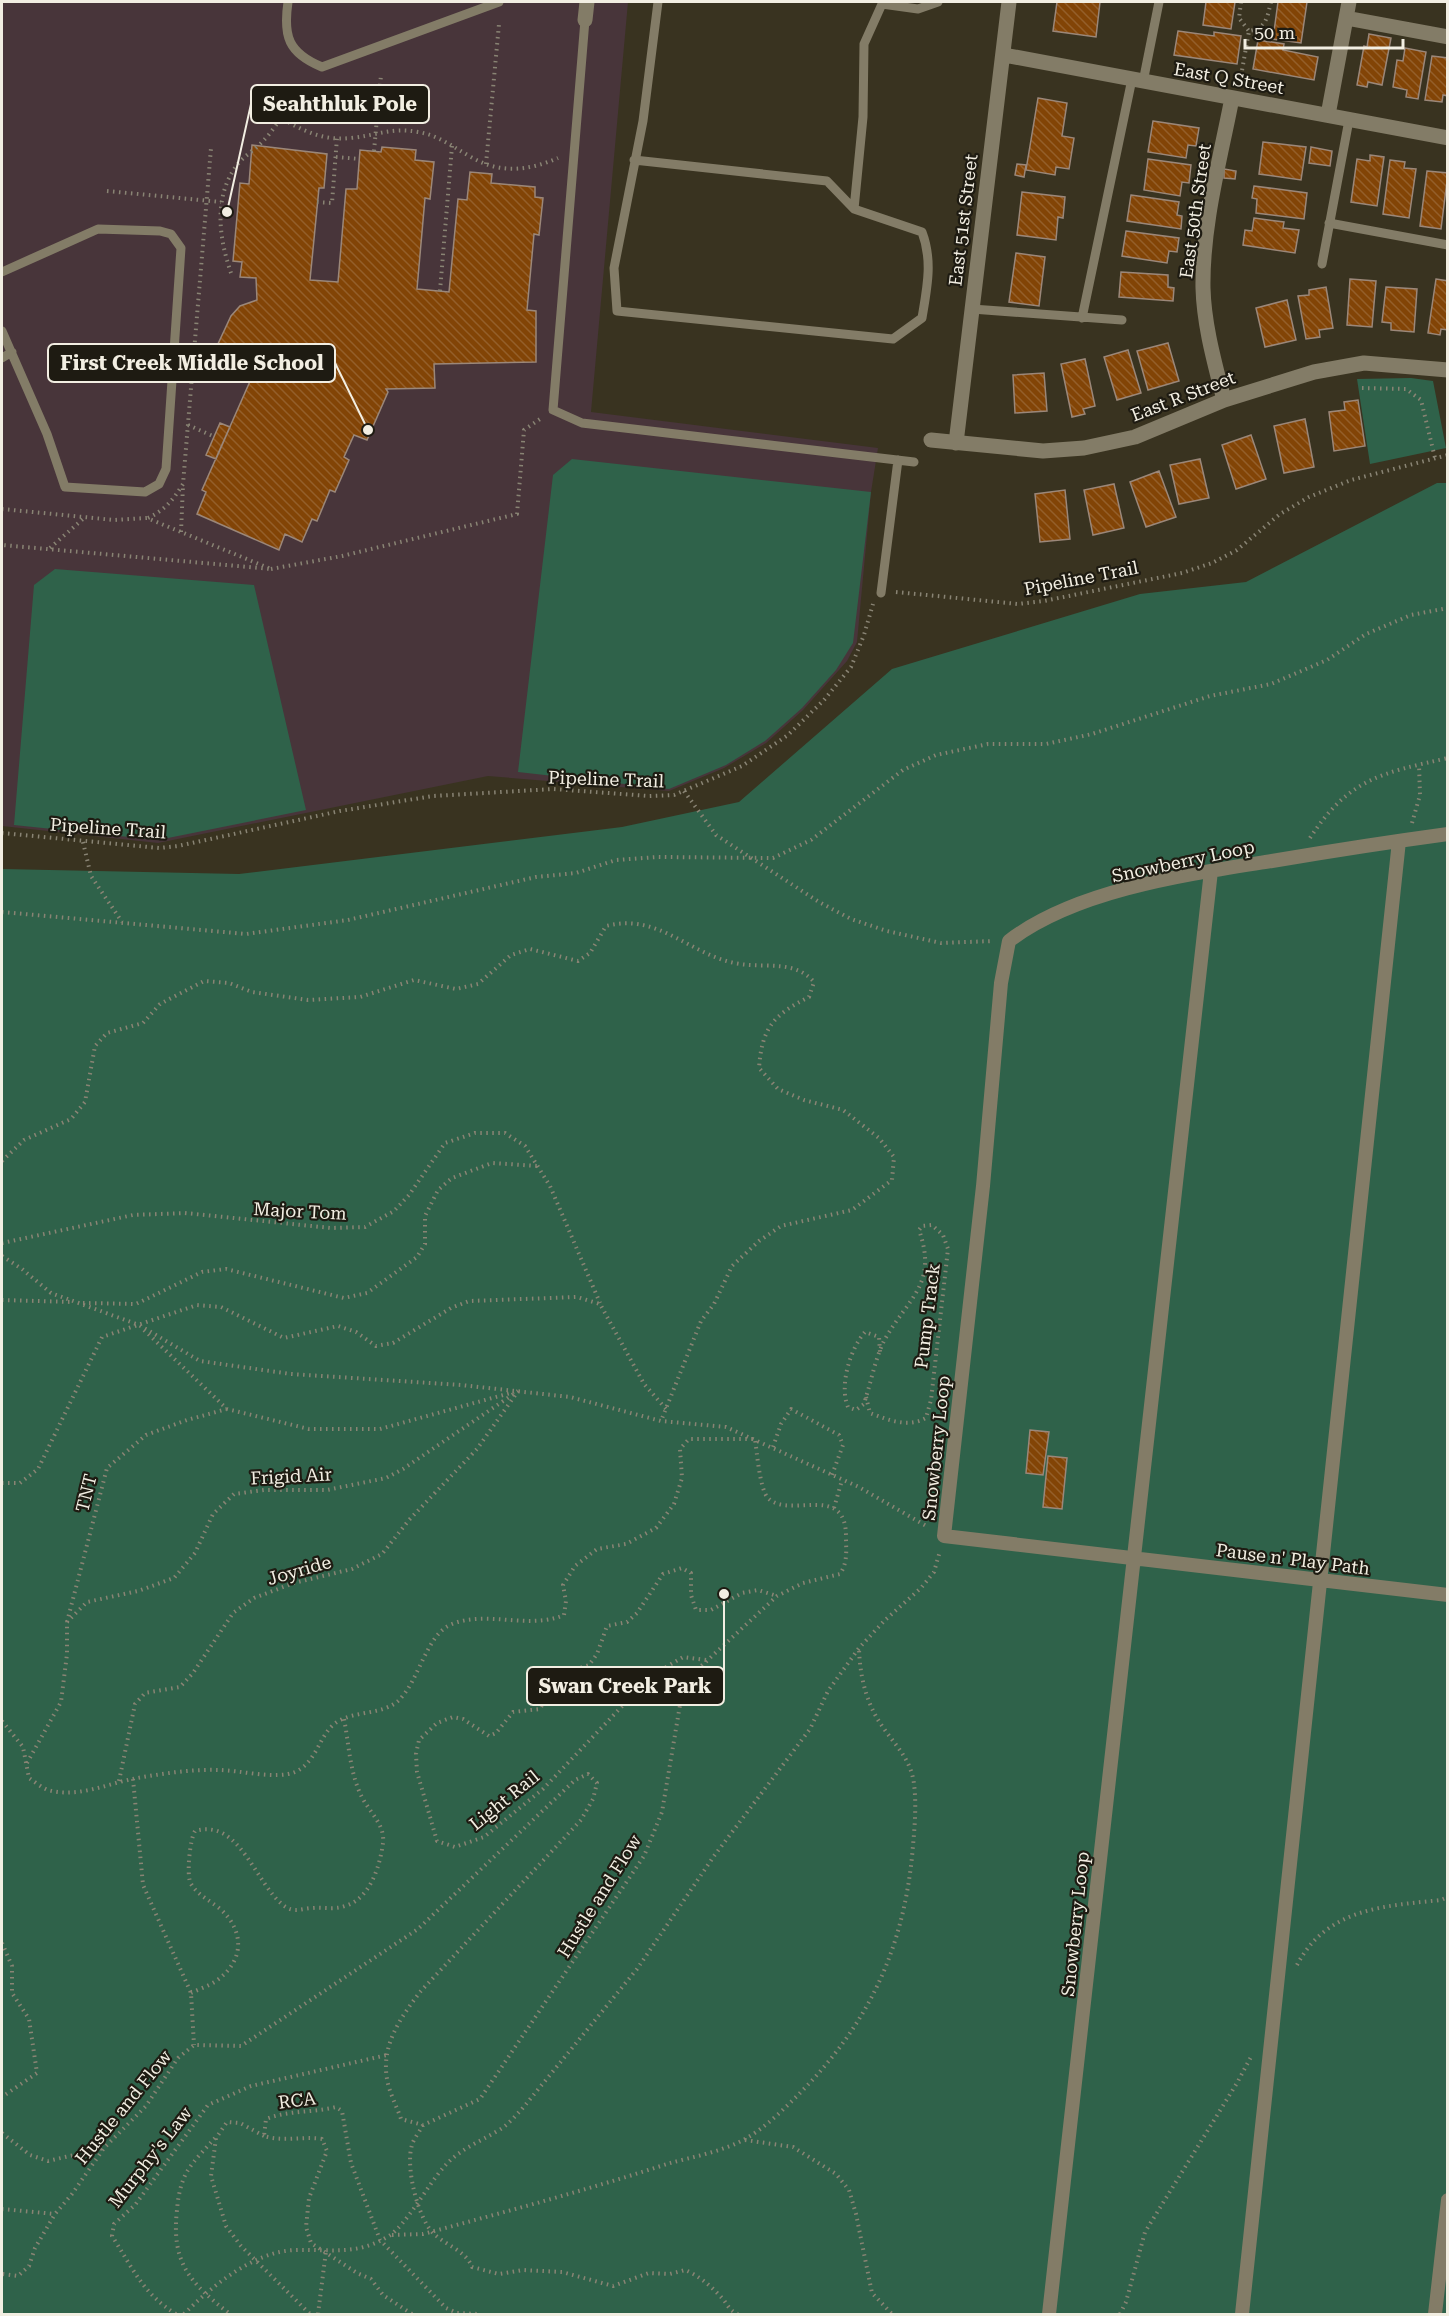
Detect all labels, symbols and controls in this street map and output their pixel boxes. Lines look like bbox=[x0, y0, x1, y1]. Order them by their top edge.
scale bar bbox=[1245, 12, 1402, 50]
text: 50 m bbox=[1254, 22, 1295, 43]
street label: East Q Street bbox=[1172, 58, 1286, 98]
callout: Seahthluk Pole bbox=[251, 85, 429, 123]
text: Seahthluk Pole bbox=[263, 92, 417, 116]
street label: East 50th Street bbox=[1175, 142, 1215, 280]
street label: East 51st Street bbox=[944, 153, 982, 287]
callout: First Creek Middle School bbox=[48, 344, 335, 382]
text: First Creek Middle School bbox=[60, 351, 324, 375]
street label: East R Street bbox=[1128, 366, 1238, 425]
street label: Pipeline Trail bbox=[1022, 557, 1141, 599]
street label: Pipeline Trail bbox=[547, 766, 665, 792]
street label: Pipeline Trail bbox=[49, 813, 167, 843]
street label: Snowberry Loop bbox=[1110, 836, 1256, 886]
street label: Major Tom bbox=[253, 1198, 347, 1224]
street label: Pump Track bbox=[910, 1262, 944, 1370]
street label: Snowberry Loop bbox=[918, 1375, 954, 1521]
street label: Frigid Air bbox=[250, 1463, 332, 1489]
street label: TNT bbox=[71, 1472, 101, 1514]
street label: Pause n' Play Path bbox=[1215, 1539, 1371, 1579]
street label: Joyride bbox=[264, 1551, 334, 1589]
callout: Swan Creek Park bbox=[527, 1667, 724, 1705]
text: Swan Creek Park bbox=[539, 1674, 712, 1698]
street label: Light Rail bbox=[465, 1765, 543, 1834]
street label: Hustle and Flow bbox=[553, 1831, 645, 1961]
street label: Snowberry Loop bbox=[1057, 1851, 1093, 1997]
street label: Hustle and Flow bbox=[71, 2046, 176, 2168]
street label: RCA bbox=[277, 2087, 318, 2113]
street label: Murphy's Law bbox=[104, 2102, 196, 2212]

